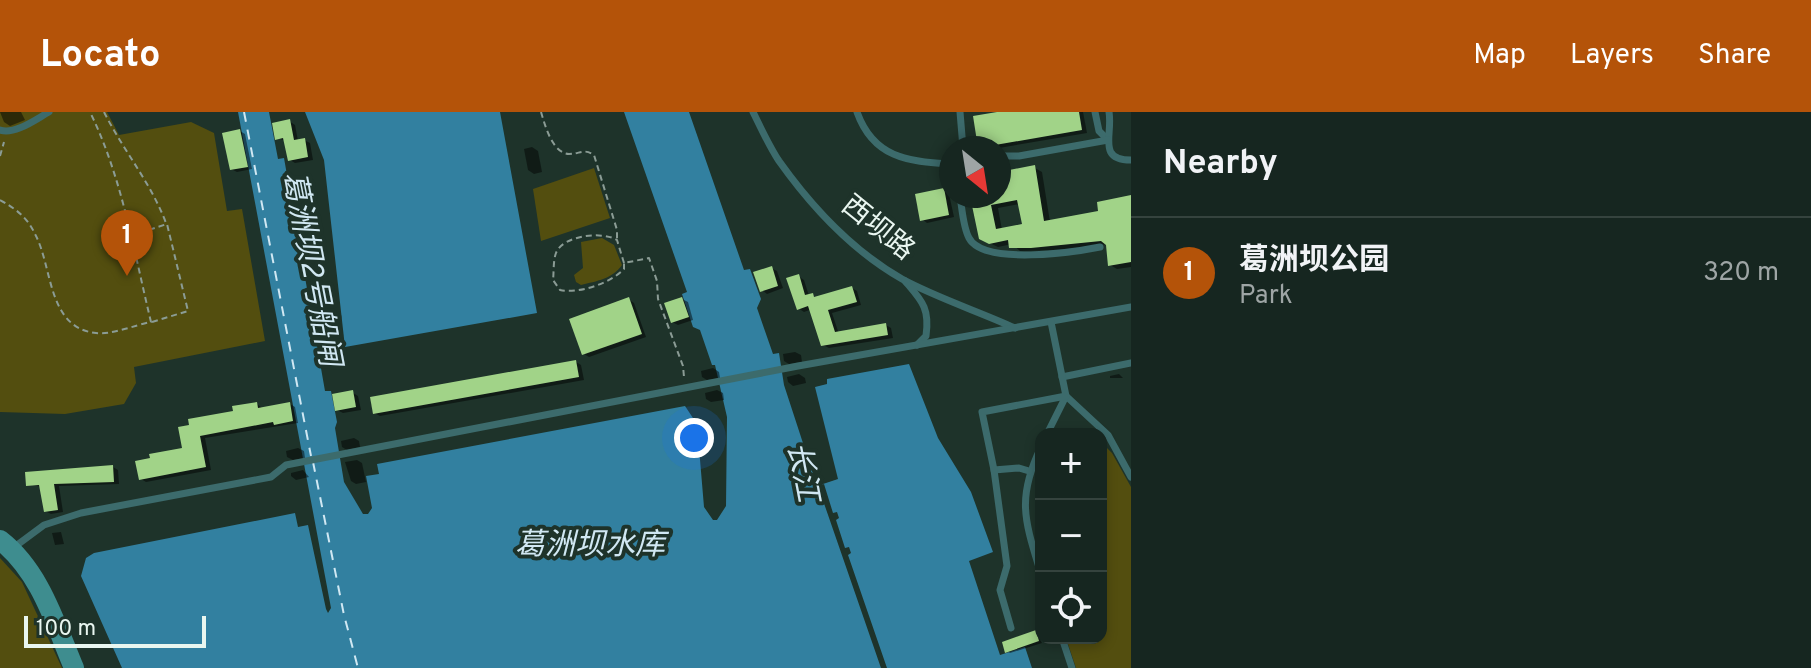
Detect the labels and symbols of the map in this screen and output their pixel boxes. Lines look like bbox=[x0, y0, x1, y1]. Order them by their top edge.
north arrow bbox=[939, 136, 1011, 208]
water label: 葛洲坝2号船闸 bbox=[273, 169, 348, 373]
street label: 西坝路 bbox=[833, 189, 921, 269]
pin: 1 bbox=[101, 210, 153, 276]
your location bbox=[674, 418, 714, 458]
water label: 长江 bbox=[777, 439, 825, 508]
water label: 葛洲坝水库 bbox=[515, 528, 670, 565]
scale bar bbox=[24, 612, 206, 648]

